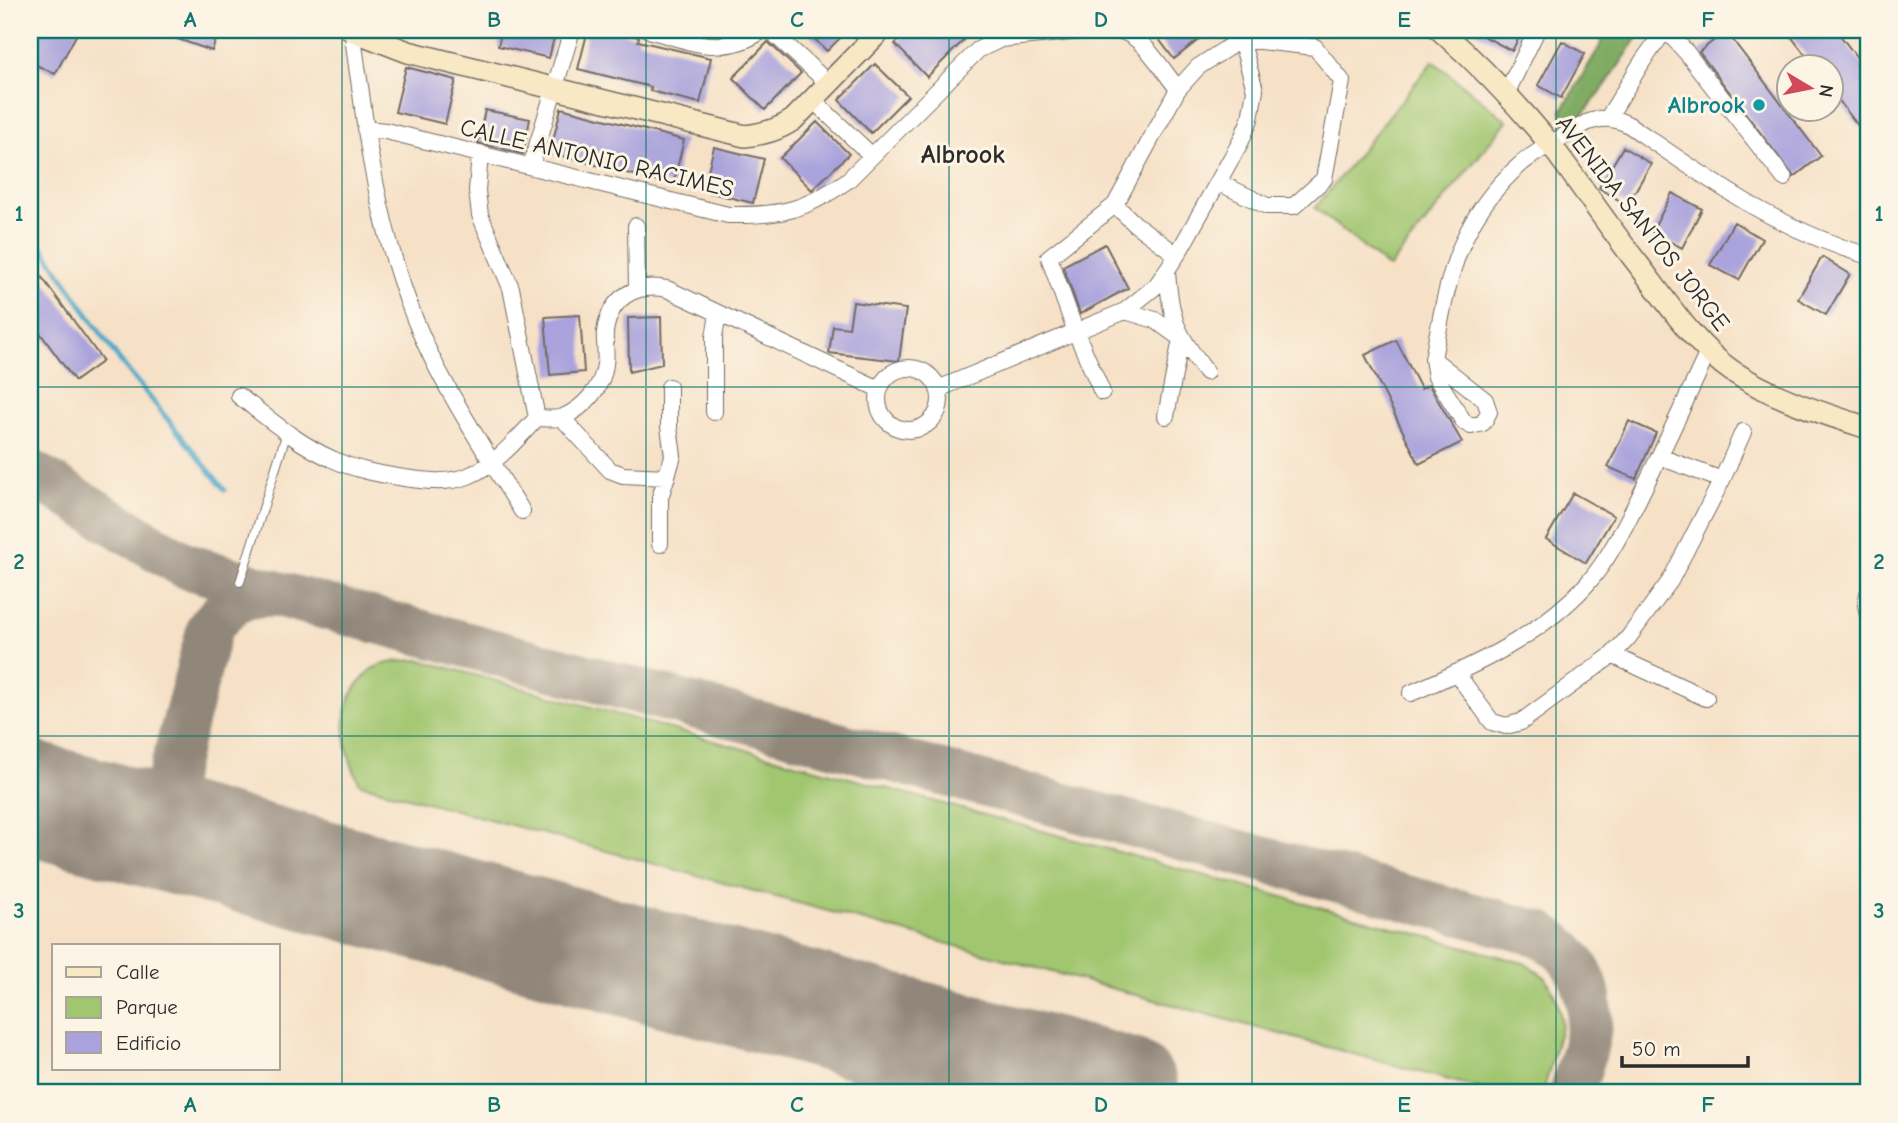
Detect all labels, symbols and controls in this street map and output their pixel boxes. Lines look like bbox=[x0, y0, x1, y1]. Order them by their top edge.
text: A bbox=[184, 6, 197, 33]
text: B bbox=[487, 6, 501, 33]
text: C bbox=[790, 6, 804, 33]
text: D bbox=[1094, 6, 1108, 33]
text: E bbox=[1397, 6, 1411, 33]
text: F bbox=[1701, 6, 1715, 33]
north arrow bbox=[1776, 52, 1846, 122]
text: N bbox=[1814, 83, 1838, 99]
place label: Albrook bbox=[1668, 91, 1745, 119]
marker: Albrook bbox=[1751, 97, 1767, 113]
street label: AVENIDA SANTOS JORGE bbox=[1550, 110, 1736, 336]
street label: CALLE ANTONIO RACIMES bbox=[458, 113, 736, 203]
district label: Albrook bbox=[921, 140, 1005, 170]
text: 1 bbox=[14, 200, 24, 227]
text: 1 bbox=[1874, 200, 1884, 227]
text: 2 bbox=[13, 548, 25, 575]
text: 2 bbox=[1873, 548, 1885, 575]
text: 3 bbox=[13, 897, 25, 924]
text: 3 bbox=[1873, 897, 1885, 924]
legend bbox=[52, 944, 280, 1070]
text: Calle bbox=[116, 960, 159, 984]
text: Parque bbox=[116, 995, 178, 1019]
scale bar bbox=[1622, 1025, 1748, 1069]
text: Edificio bbox=[116, 1031, 181, 1055]
text: 50 m bbox=[1632, 1037, 1681, 1061]
text: A bbox=[184, 1091, 197, 1118]
text: B bbox=[487, 1091, 501, 1118]
text: C bbox=[790, 1091, 804, 1118]
text: D bbox=[1094, 1091, 1108, 1118]
text: E bbox=[1397, 1091, 1411, 1118]
text: F bbox=[1701, 1091, 1715, 1118]

